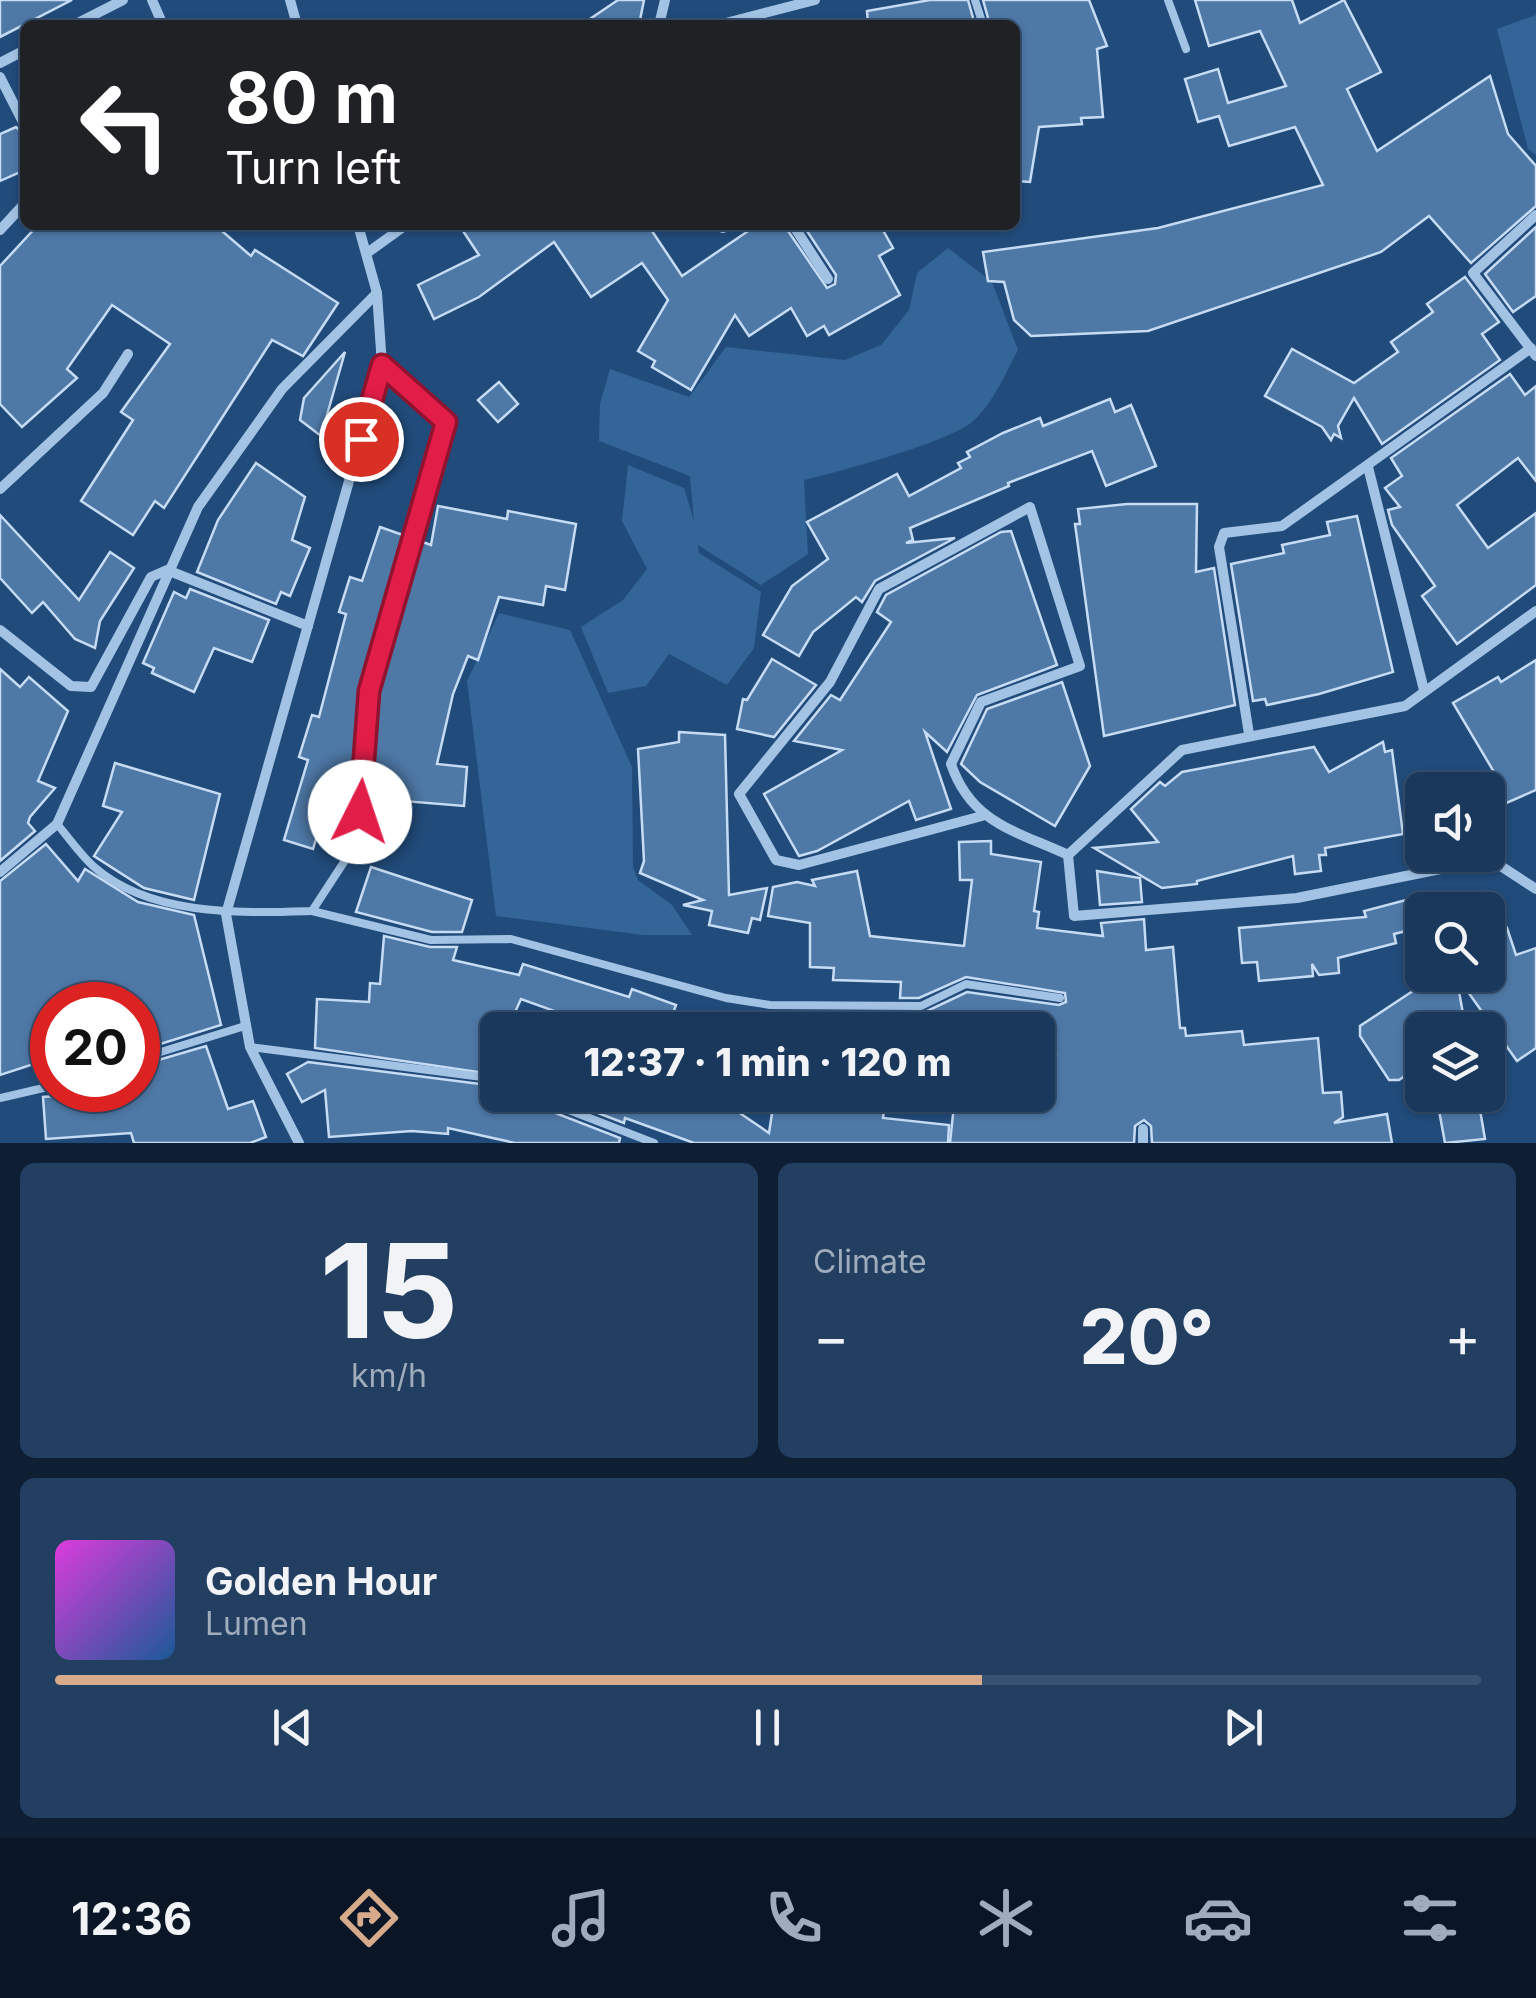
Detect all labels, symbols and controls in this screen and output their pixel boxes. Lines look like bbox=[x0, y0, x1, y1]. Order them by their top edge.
text: 80 m bbox=[225, 55, 398, 140]
icon: left bbox=[60, 60, 190, 190]
text: Turn left bbox=[225, 140, 401, 195]
pin bbox=[319, 397, 404, 482]
icon: arrive bbox=[334, 412, 389, 467]
position arrow bbox=[308, 760, 412, 864]
map controls bbox=[1405, 772, 1505, 1112]
button: sound bbox=[1405, 772, 1505, 872]
button: search bbox=[1405, 892, 1505, 992]
speed limit sign: 20 bbox=[30, 982, 160, 1112]
button: layers bbox=[1405, 1012, 1505, 1112]
text: 12:37 · 1 min · 120 m bbox=[584, 1039, 951, 1085]
text: 15 bbox=[319, 1212, 459, 1369]
text: Climate bbox=[813, 1242, 927, 1281]
text: 20° bbox=[1080, 1291, 1214, 1382]
text: − bbox=[813, 1304, 849, 1370]
text: + bbox=[1445, 1304, 1481, 1370]
text: km/h bbox=[351, 1356, 427, 1395]
text: Golden Hour bbox=[205, 1558, 437, 1604]
text: Lumen bbox=[205, 1604, 308, 1643]
icon: previous bbox=[265, 1700, 320, 1755]
icon: pause bbox=[740, 1700, 795, 1755]
icon: next bbox=[1216, 1700, 1271, 1755]
icon: directions bbox=[334, 1883, 404, 1953]
icon: music bbox=[546, 1883, 616, 1953]
icon: phone bbox=[759, 1883, 829, 1953]
icon: climate bbox=[971, 1883, 1041, 1953]
icon: car bbox=[1183, 1883, 1253, 1953]
icon: filters bbox=[1395, 1883, 1465, 1953]
text: 12:36 bbox=[71, 1891, 192, 1946]

